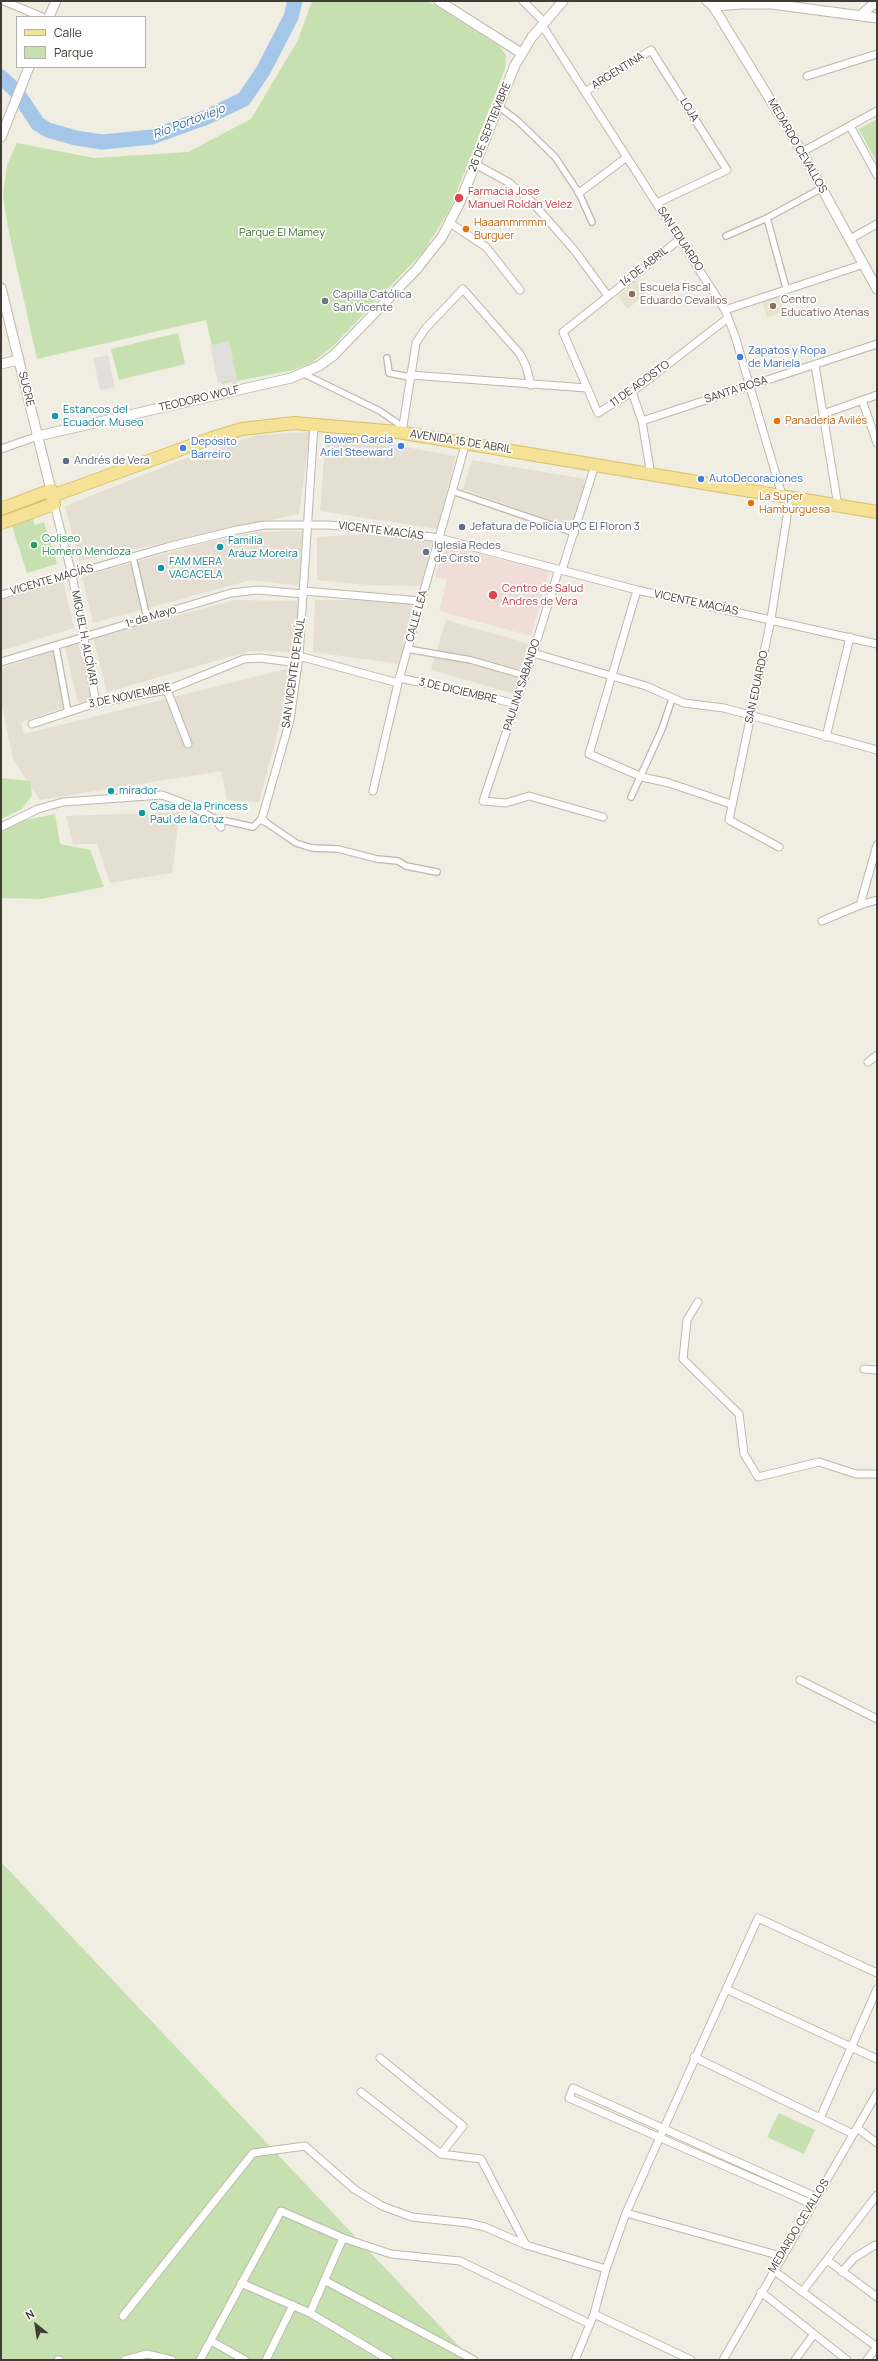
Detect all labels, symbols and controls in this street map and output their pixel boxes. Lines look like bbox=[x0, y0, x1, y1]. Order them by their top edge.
legend bbox=[16, 16, 146, 68]
text: Calle bbox=[54, 24, 82, 41]
text: Parque bbox=[54, 44, 93, 61]
street label: ARGENTINA bbox=[589, 50, 647, 92]
street label: 26 DE SEPTIEMBRE bbox=[466, 80, 514, 174]
street label: LOJA bbox=[677, 96, 701, 124]
street label: MEDARDO CEVALLOS bbox=[765, 96, 829, 196]
water label: Río Portoviejo bbox=[151, 102, 227, 142]
place label: Farmacia Jose Manuel Roldan Velez bbox=[468, 185, 572, 211]
marker: Farmacia Jose Manuel Roldan Velez bbox=[453, 192, 465, 204]
street label: SAN EDUARDO bbox=[654, 204, 706, 274]
place label: Haaammmmm Burguer bbox=[474, 216, 547, 242]
marker: Haaammmmm Burguer bbox=[461, 224, 471, 234]
park label: Parque El Mamey bbox=[239, 226, 325, 240]
street label: 14 DE ABRIL bbox=[617, 244, 671, 290]
place label: Escuela Fiscal Eduardo Cevallos bbox=[640, 281, 727, 307]
place label: Capilla Católica San Vicente bbox=[333, 288, 411, 314]
marker: Escuela Fiscal Eduardo Cevallos bbox=[627, 289, 637, 299]
place label: Centro Educativo Atenas bbox=[781, 293, 869, 319]
marker: Capilla Católica San Vicente bbox=[320, 296, 330, 306]
marker: Centro Educativo Atenas bbox=[768, 301, 778, 311]
place label: Zapatos y Ropa de Mariela bbox=[748, 344, 826, 370]
marker: Zapatos y Ropa de Mariela bbox=[735, 352, 745, 362]
street label: 11 DE AGOSTO bbox=[608, 358, 672, 410]
street label: SUCRE bbox=[15, 370, 37, 408]
street label: SANTA ROSA bbox=[703, 374, 769, 406]
street label: TEODORO WOLF bbox=[158, 383, 240, 415]
place label: Estancos del Ecuador. Museo bbox=[63, 403, 144, 429]
marker: Estancos del Ecuador. Museo bbox=[50, 411, 60, 421]
place label: Panadería Avilés bbox=[785, 414, 867, 428]
marker: Panadería Avilés bbox=[772, 416, 782, 426]
street label: AVENIDA 15 DE ABRIL bbox=[409, 427, 513, 457]
place label: Bowen García Ariel Steeward bbox=[320, 433, 393, 459]
place label: Depósito Barreiro bbox=[191, 435, 237, 461]
marker: Bowen García Ariel Steeward bbox=[396, 441, 406, 451]
marker: Depósito Barreiro bbox=[178, 443, 188, 453]
place label: Andrés de Vera bbox=[74, 454, 150, 468]
marker: Andrés de Vera bbox=[61, 456, 71, 466]
place label: AutoDecoraciones bbox=[709, 472, 803, 486]
marker: AutoDecoraciones bbox=[696, 474, 706, 484]
place label: La Super Hamburguesa bbox=[759, 490, 830, 516]
marker: La Super Hamburguesa bbox=[746, 498, 756, 508]
street label: VICENTE MACÍAS bbox=[338, 519, 424, 543]
place label: Jefatura de Policía UPC El Floron 3 bbox=[470, 520, 640, 534]
marker: Jefatura de Policía UPC El Floron 3 bbox=[457, 522, 467, 532]
place label: Coliseo Homero Mendoza bbox=[42, 532, 131, 558]
place label: Familia Aráuz Moreira bbox=[228, 534, 298, 560]
place label: Iglesia Redes de Cirsto bbox=[434, 539, 501, 565]
marker: Coliseo Homero Mendoza bbox=[29, 540, 39, 550]
marker: Familia Aráuz Moreira bbox=[215, 542, 225, 552]
marker: Iglesia Redes de Cirsto bbox=[421, 547, 431, 557]
place label: FAM MERA VACACELA bbox=[169, 555, 223, 581]
street label: VICENTE MACÍAS bbox=[9, 562, 95, 598]
marker: FAM MERA VACACELA bbox=[156, 563, 166, 573]
place label: Centro de Salud Andres de Vera bbox=[502, 582, 583, 608]
street label: VICENTE MACÍAS bbox=[653, 588, 739, 618]
street label: MIGUEL H. ALCÍVAR bbox=[68, 589, 100, 687]
street label: CALLE LEA bbox=[403, 589, 431, 643]
marker: Centro de Salud Andres de Vera bbox=[487, 589, 499, 601]
street label: 1º de Mayo bbox=[124, 603, 178, 631]
street label: SAN VICENTE DE PAÚL bbox=[280, 617, 308, 729]
street label: PAULINA SABANDO bbox=[501, 637, 543, 733]
street label: SAN EDUARDO bbox=[743, 650, 771, 724]
street label: 3 DE DICIEMBRE bbox=[418, 676, 498, 706]
street label: 3 DE NOVIEMBRE bbox=[88, 681, 172, 711]
place label: mirador bbox=[119, 784, 158, 798]
marker: mirador bbox=[106, 786, 116, 796]
place label: Casa de la Princess Paul de la Cruz bbox=[150, 800, 248, 826]
marker: Casa de la Princess Paul de la Cruz bbox=[137, 808, 147, 818]
street label: MEDARDO CEVALLOS bbox=[766, 2177, 832, 2275]
north arrow bbox=[16, 2305, 56, 2345]
text: N bbox=[23, 2306, 37, 2323]

